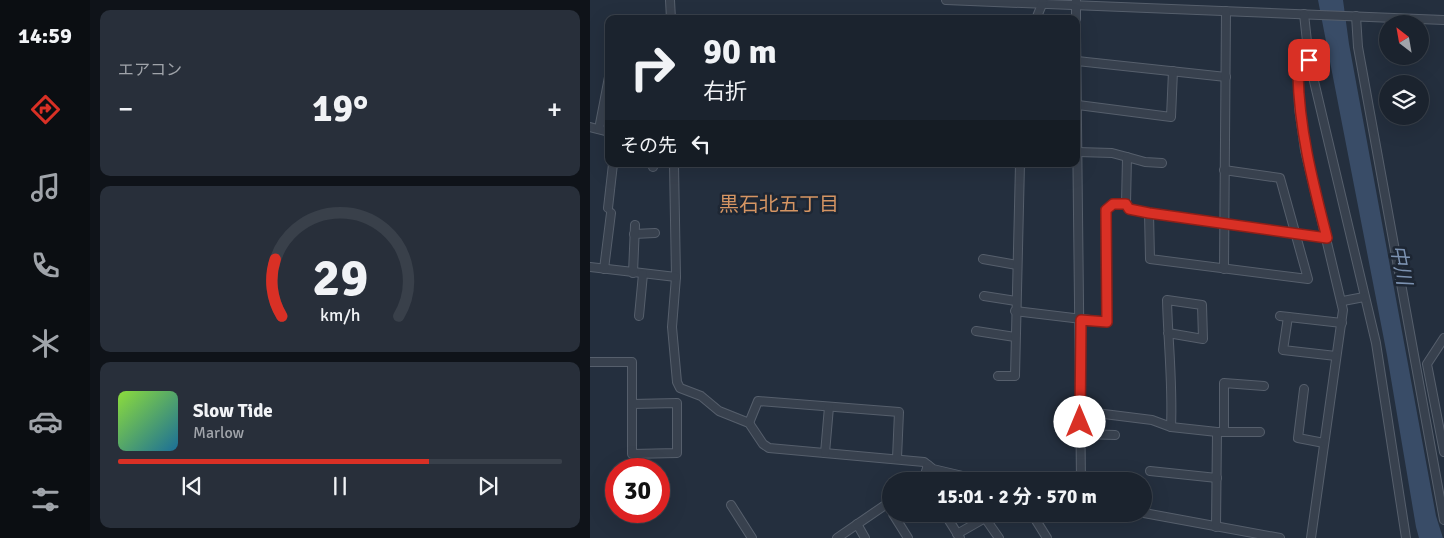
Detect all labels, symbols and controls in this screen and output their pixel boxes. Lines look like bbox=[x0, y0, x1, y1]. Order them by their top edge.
north arrow bbox=[1379, 15, 1429, 65]
map controls bbox=[1379, 15, 1429, 125]
text: 14:59 bbox=[18, 22, 72, 49]
text: 90 m bbox=[703, 30, 777, 73]
icon: right bbox=[620, 35, 685, 100]
pin bbox=[1288, 39, 1330, 81]
icon: arrive bbox=[1295, 46, 1323, 74]
text: エアコン bbox=[118, 60, 182, 80]
button: layers bbox=[1379, 75, 1429, 125]
text: 右折 bbox=[703, 78, 747, 105]
text: 19° bbox=[312, 85, 368, 132]
icon: directions bbox=[28, 92, 63, 127]
text: − bbox=[118, 92, 133, 126]
text: + bbox=[547, 92, 562, 126]
icon: left bbox=[687, 130, 715, 158]
text: その先 bbox=[620, 134, 677, 158]
icon: music bbox=[28, 170, 63, 205]
district label: 黒石北五丁目 bbox=[719, 192, 839, 217]
water label: 中川 bbox=[1385, 243, 1417, 289]
text: 29 bbox=[312, 246, 368, 310]
icon: phone bbox=[28, 248, 63, 283]
text: km/h bbox=[320, 304, 360, 326]
icon: climate bbox=[28, 326, 63, 361]
position arrow bbox=[1053, 395, 1105, 447]
text: Slow Tide bbox=[193, 399, 273, 423]
icon: car bbox=[28, 404, 63, 439]
text: Marlow bbox=[193, 423, 244, 443]
speed limit sign: 30 bbox=[605, 458, 670, 523]
icon: previous bbox=[178, 472, 206, 500]
icon: pause bbox=[326, 472, 354, 500]
icon: next bbox=[474, 472, 502, 500]
icon: filters bbox=[28, 482, 63, 517]
text: 15:01 · 2 分 · 570 m bbox=[937, 485, 1097, 509]

